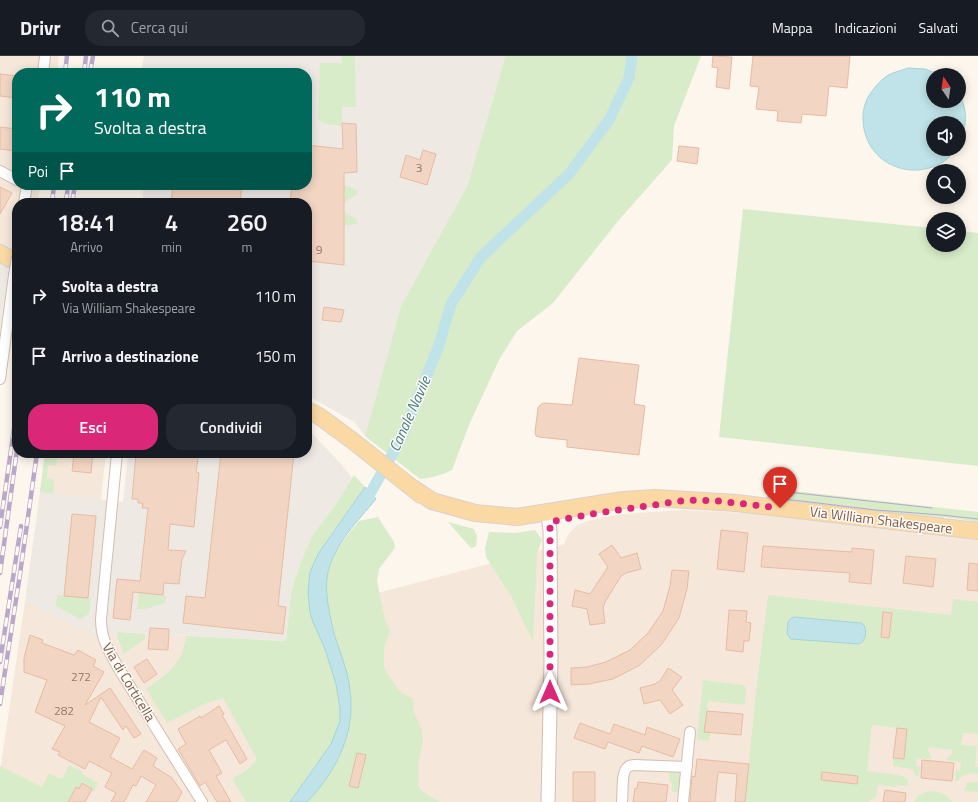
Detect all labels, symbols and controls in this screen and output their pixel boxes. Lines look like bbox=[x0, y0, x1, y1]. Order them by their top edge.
search box bbox=[85, 10, 365, 46]
text: Drivr bbox=[20, 13, 61, 42]
text: Cerca qui bbox=[131, 16, 188, 39]
icon: search bbox=[99, 17, 121, 39]
text: Mappa bbox=[772, 17, 813, 38]
text: Indicazioni bbox=[835, 17, 897, 38]
text: Salvati bbox=[919, 17, 958, 38]
north arrow bbox=[926, 68, 966, 108]
map controls bbox=[926, 68, 966, 252]
text: 110 m bbox=[94, 75, 171, 118]
icon: right bbox=[28, 84, 80, 136]
text: Svolta a destra bbox=[94, 114, 207, 141]
button: sound bbox=[926, 116, 966, 156]
house number: 3 bbox=[416, 158, 422, 177]
text: Poi bbox=[28, 160, 48, 183]
icon: arrive bbox=[56, 160, 78, 182]
button: search bbox=[926, 164, 966, 204]
text: 18:41 bbox=[57, 204, 116, 240]
text: 4 bbox=[165, 204, 178, 240]
text: 260 bbox=[227, 204, 267, 240]
button: layers bbox=[926, 212, 966, 252]
text: Arrivo bbox=[70, 237, 103, 257]
text: min bbox=[161, 237, 182, 257]
text: m bbox=[242, 237, 252, 257]
house number: 9 bbox=[316, 240, 323, 259]
text: Svolta a destra bbox=[62, 275, 159, 298]
icon: right bbox=[28, 285, 50, 307]
text: 110 m bbox=[255, 285, 296, 308]
text: Via William Shakespeare bbox=[62, 298, 195, 318]
icon: arrive bbox=[28, 345, 50, 367]
text: Arrivo a destinazione bbox=[62, 345, 199, 368]
text: 150 m bbox=[255, 345, 296, 368]
water label: Canale Navile bbox=[383, 371, 437, 455]
button: Esci bbox=[28, 404, 158, 450]
button: Condividi bbox=[166, 404, 296, 450]
pin bbox=[763, 467, 797, 508]
icon: arrive bbox=[769, 473, 791, 495]
street label: Via William Shakespeare bbox=[809, 500, 954, 539]
street label: Via di Corticella bbox=[97, 638, 161, 725]
house number: 272 bbox=[71, 667, 91, 686]
position arrow bbox=[529, 671, 571, 713]
house number: 282 bbox=[54, 701, 74, 720]

